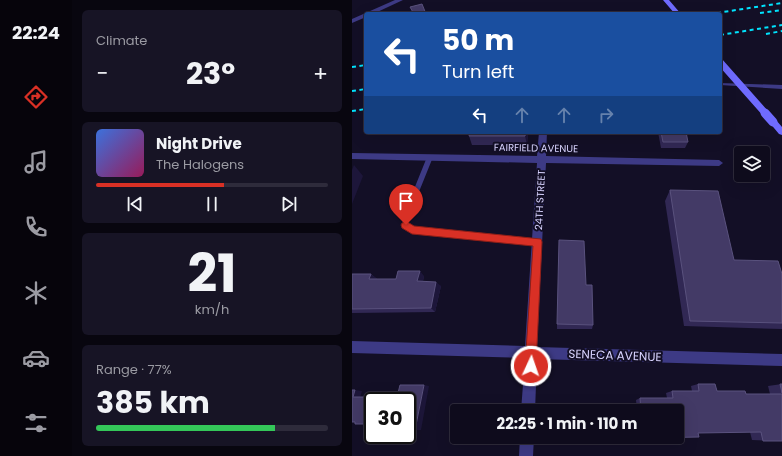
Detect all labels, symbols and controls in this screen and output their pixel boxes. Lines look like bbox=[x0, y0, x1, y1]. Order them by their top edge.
text: 22:24 bbox=[12, 20, 60, 45]
text: 50 m bbox=[442, 21, 514, 60]
icon: left bbox=[376, 28, 428, 80]
text: Climate bbox=[96, 31, 147, 50]
text: 23° bbox=[186, 52, 235, 95]
text: − bbox=[96, 58, 108, 89]
text: + bbox=[313, 58, 328, 89]
text: Turn left bbox=[442, 59, 514, 84]
icon: directions bbox=[22, 83, 50, 111]
icon: left bbox=[469, 104, 491, 126]
icon: ahead bbox=[511, 104, 533, 126]
icon: ahead bbox=[553, 104, 575, 126]
icon: right bbox=[595, 104, 617, 126]
text: Night Drive bbox=[156, 133, 242, 154]
street label: FAIRFIELD AVENUE bbox=[494, 140, 578, 156]
map controls bbox=[734, 146, 770, 182]
button: layers bbox=[734, 146, 770, 182]
icon: music bbox=[22, 148, 50, 176]
text: The Halogens bbox=[156, 155, 244, 174]
street label: 24TH STREET bbox=[531, 169, 549, 230]
pin bbox=[389, 184, 423, 225]
icon: arrive bbox=[395, 190, 417, 212]
icon: previous bbox=[124, 193, 146, 215]
icon: pause bbox=[201, 193, 223, 215]
icon: next bbox=[278, 193, 300, 215]
icon: phone bbox=[22, 213, 50, 241]
text: 21 bbox=[187, 237, 237, 310]
icon: climate bbox=[22, 279, 50, 307]
text: km/h bbox=[195, 300, 229, 319]
icon: car bbox=[22, 344, 50, 372]
position arrow bbox=[510, 345, 552, 387]
street label: SENECA AVENUE bbox=[568, 345, 662, 365]
text: Range · 77% bbox=[96, 360, 172, 379]
text: 385 km bbox=[96, 381, 210, 424]
speed limit sign: 30 bbox=[364, 392, 416, 444]
icon: filters bbox=[22, 409, 50, 437]
text: 22:25 · 1 min · 110 m bbox=[497, 413, 637, 434]

